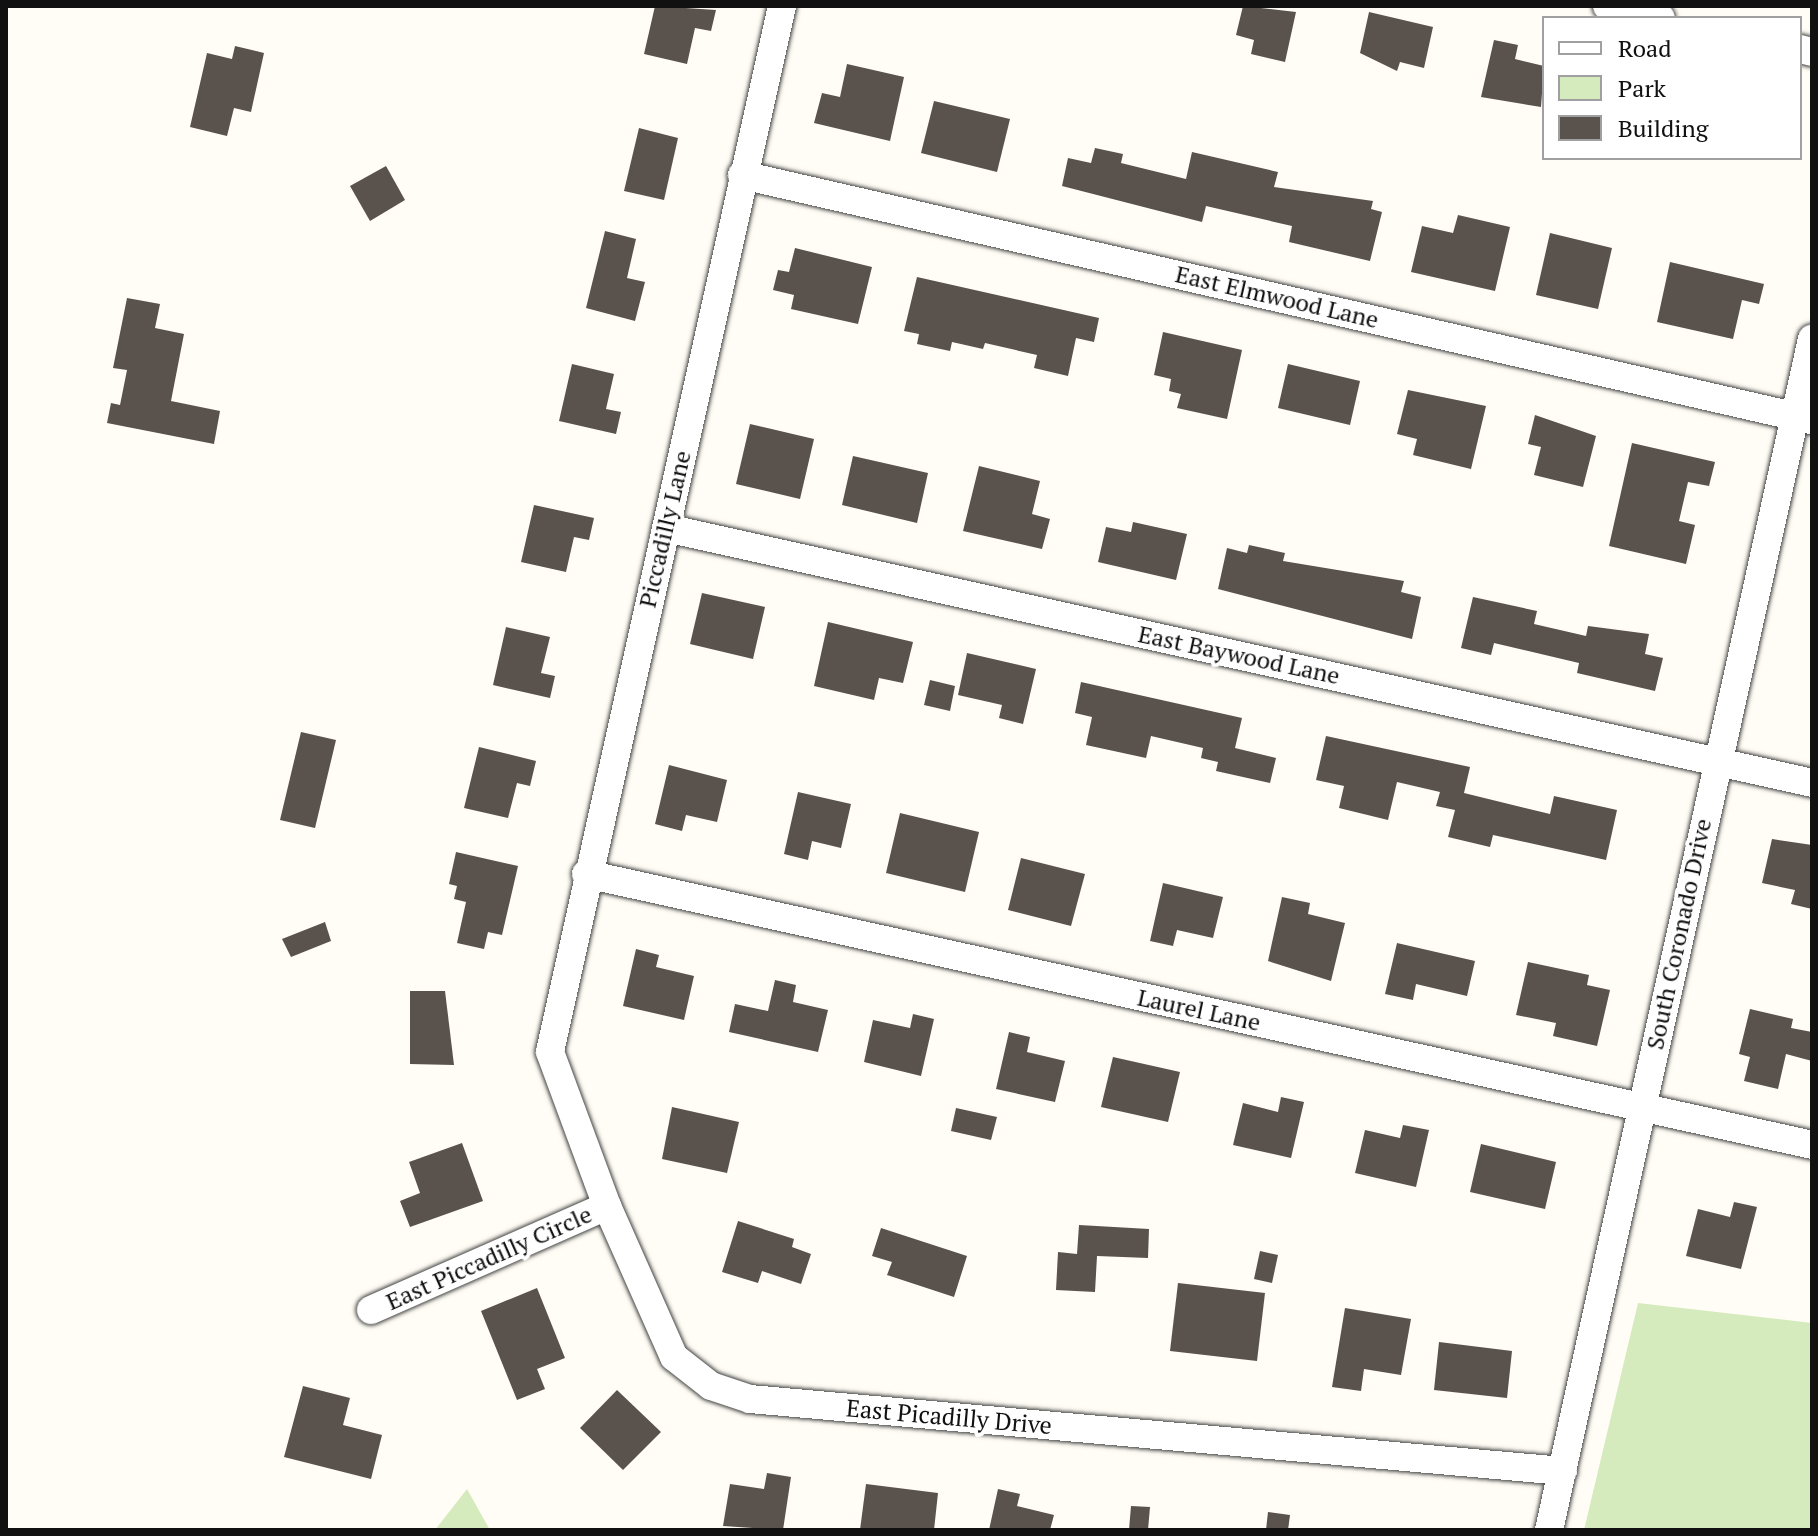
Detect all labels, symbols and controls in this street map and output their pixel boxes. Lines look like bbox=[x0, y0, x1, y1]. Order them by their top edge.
legend bbox=[1542, 16, 1802, 160]
text: Road bbox=[1618, 32, 1672, 64]
text: Park bbox=[1618, 72, 1666, 104]
text: Building bbox=[1618, 112, 1708, 144]
street label: East Elmwood Lane bbox=[1173, 260, 1381, 334]
street label: Piccadilly Lane bbox=[633, 448, 697, 610]
street label: East Baywood Lane bbox=[1136, 620, 1342, 690]
street label: South Coronado Drive bbox=[1640, 816, 1718, 1052]
street label: Laurel Lane bbox=[1135, 983, 1263, 1037]
street label: East Piccadilly Circle bbox=[382, 1200, 596, 1316]
street label: East Picadilly Drive bbox=[845, 1394, 1053, 1440]

